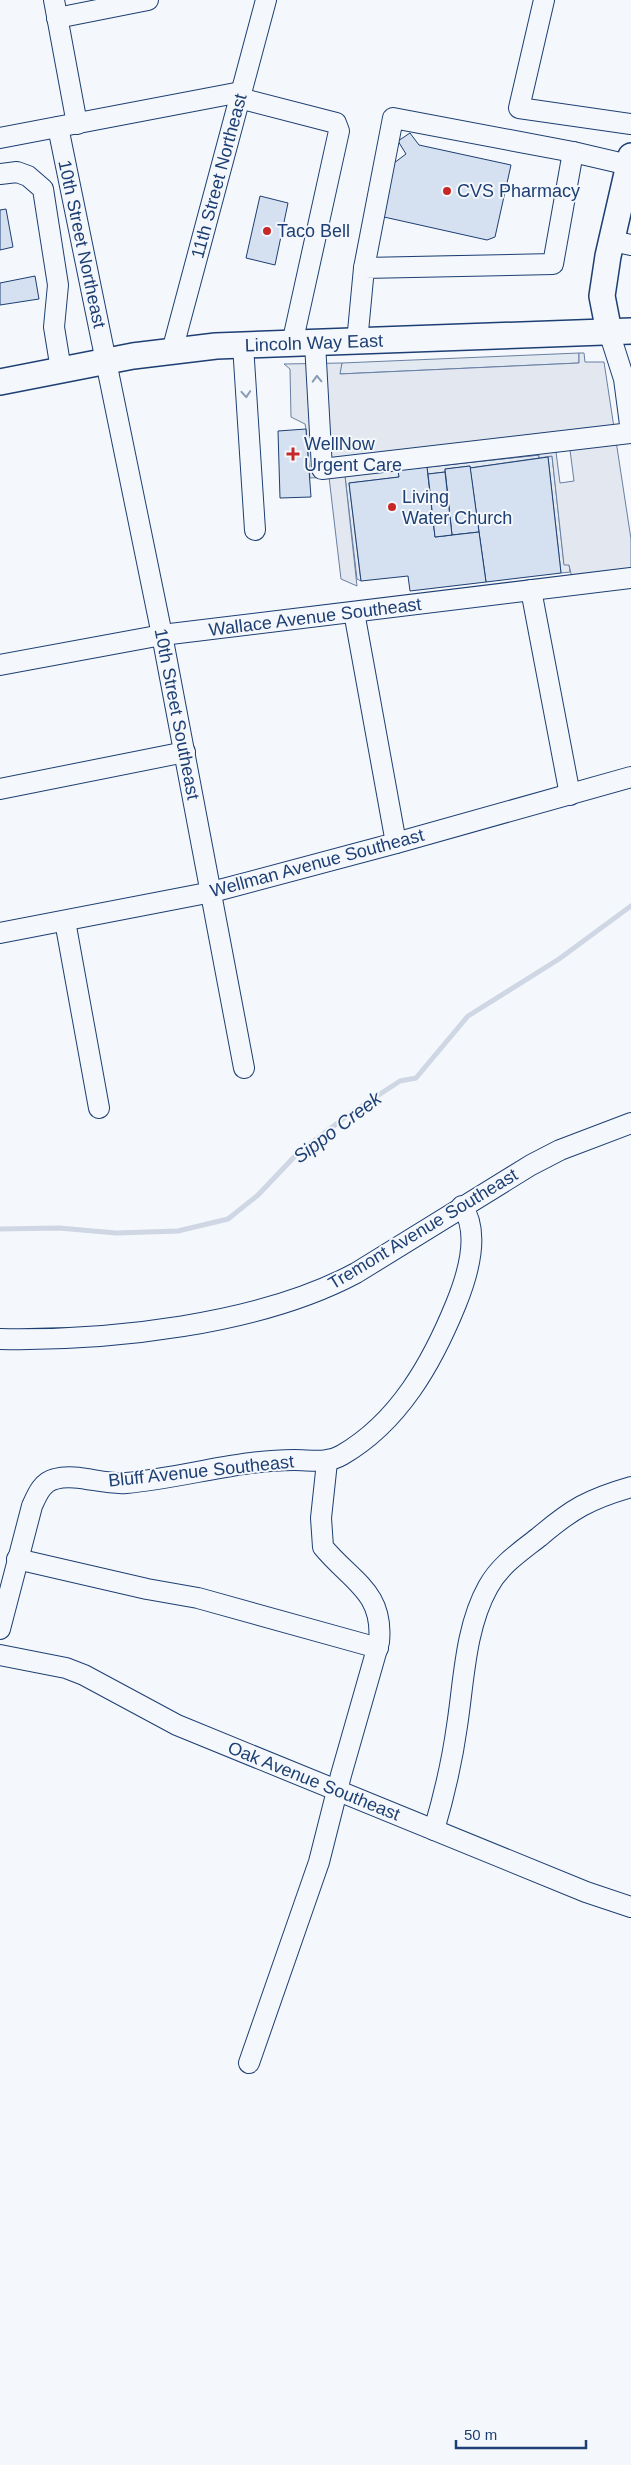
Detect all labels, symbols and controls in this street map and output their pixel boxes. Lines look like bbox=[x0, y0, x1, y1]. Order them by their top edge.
street label: 11th Street Northeast bbox=[187, 91, 251, 261]
street label: 10th Street Northeast bbox=[54, 158, 110, 330]
place label: CVS Pharmacy bbox=[457, 181, 580, 201]
marker: CVS Pharmacy bbox=[441, 185, 453, 197]
place label: Taco Bell bbox=[277, 221, 350, 241]
marker: Taco Bell bbox=[261, 225, 273, 237]
street label: Lincoln Way East bbox=[244, 331, 384, 355]
one-way arrow bbox=[311, 374, 322, 382]
one-way arrow bbox=[241, 390, 252, 398]
place label: WellNow Urgent Care bbox=[304, 434, 402, 475]
marker: WellNow Urgent Care bbox=[286, 447, 300, 461]
place label: Living Water Church bbox=[402, 487, 512, 528]
marker: Living Water Church bbox=[386, 501, 398, 513]
street label: Wallace Avenue Southeast bbox=[208, 594, 422, 640]
street label: 10th Street Southeast bbox=[151, 627, 203, 801]
street label: Wellman Avenue Southeast bbox=[208, 825, 426, 901]
water label: Sippo Creek bbox=[289, 1087, 387, 1167]
street label: Tremont Avenue Southeast bbox=[325, 1165, 521, 1293]
street label: Bluff Avenue Southeast bbox=[107, 1451, 295, 1491]
street label: Oak Avenue Southeast bbox=[225, 1737, 403, 1825]
scale bar bbox=[456, 2418, 586, 2450]
text: 50 m bbox=[464, 2426, 497, 2443]

